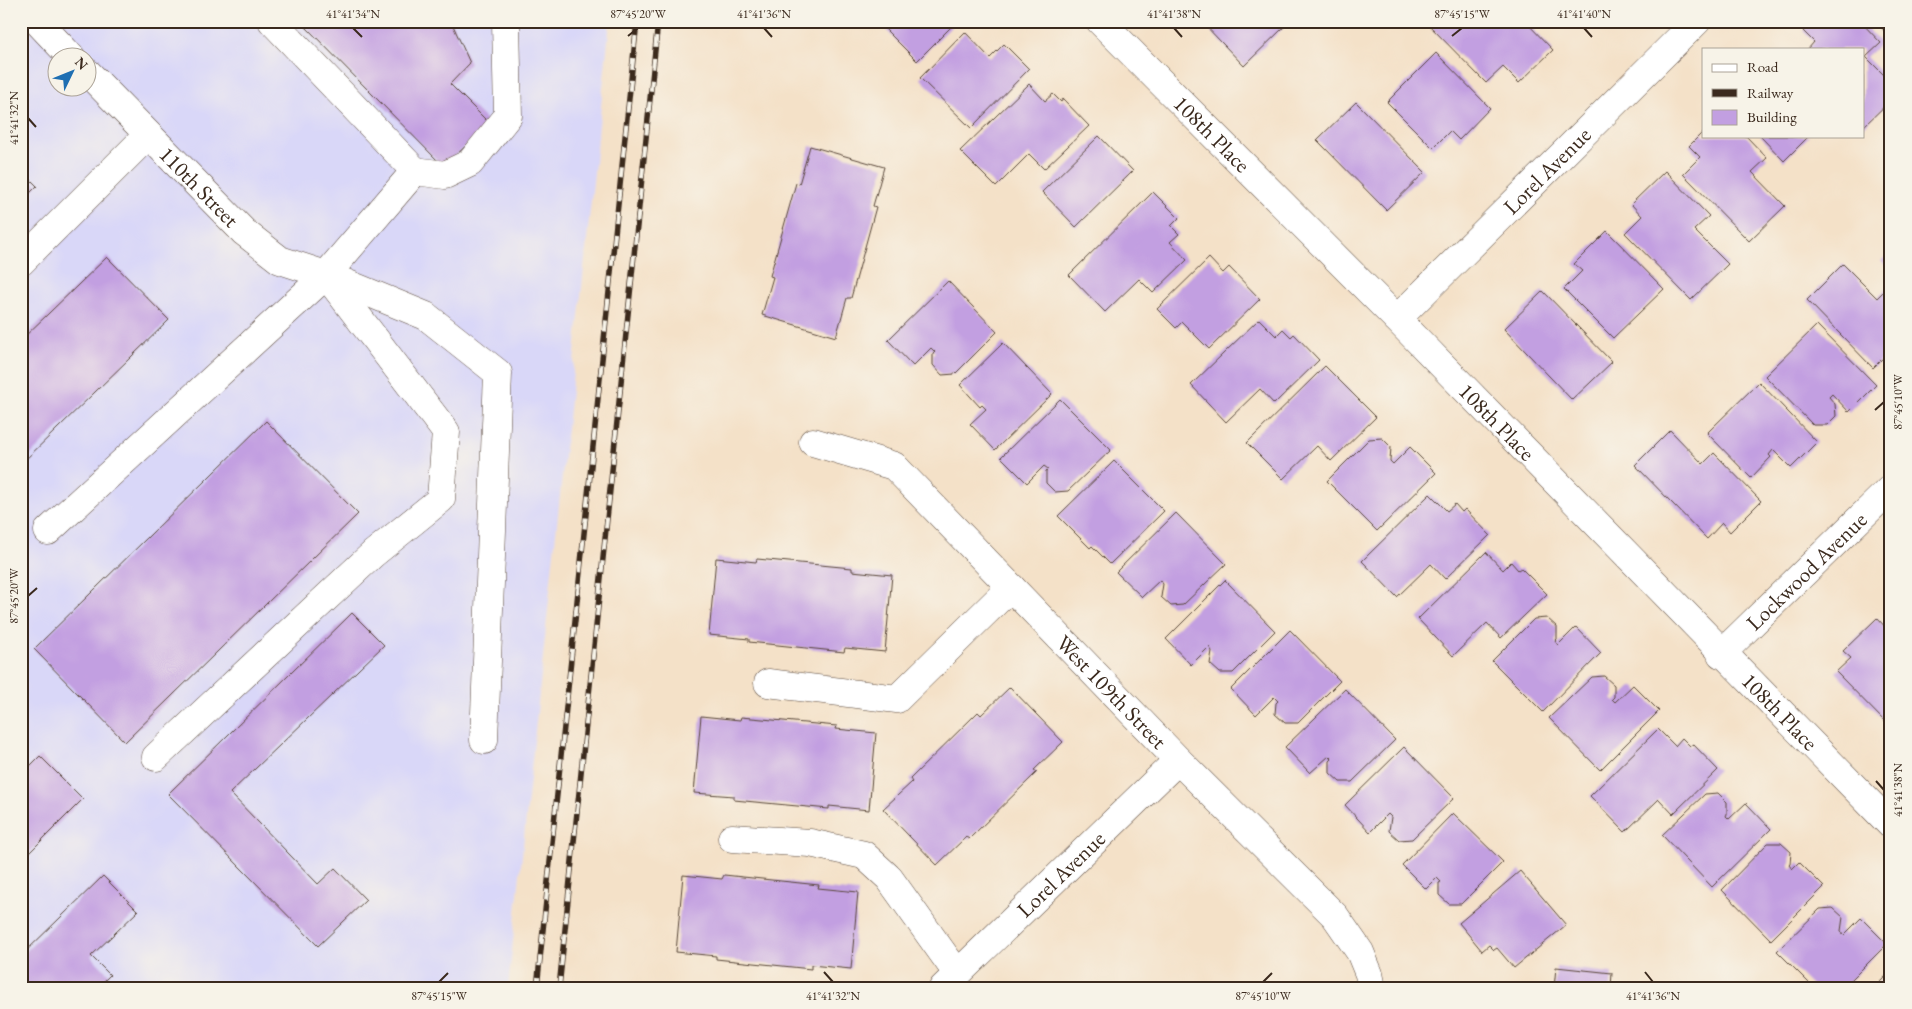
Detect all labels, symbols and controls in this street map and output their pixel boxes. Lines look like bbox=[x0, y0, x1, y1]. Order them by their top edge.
text: 41°41'34"N bbox=[326, 6, 380, 22]
text: 87°45'20"W bbox=[610, 6, 667, 22]
text: 41°41'36"N bbox=[737, 6, 791, 22]
text: 41°41'38"N bbox=[1147, 6, 1201, 22]
text: 87°45'15"W bbox=[1434, 6, 1491, 22]
text: 41°41'40"N bbox=[1557, 6, 1611, 22]
north arrow bbox=[48, 48, 98, 98]
legend bbox=[1702, 48, 1864, 138]
text: N bbox=[71, 53, 92, 74]
text: Road bbox=[1747, 57, 1779, 76]
text: Railway bbox=[1747, 83, 1794, 102]
street label: 108th Place bbox=[1167, 89, 1257, 179]
text: 41°41'32"N bbox=[6, 91, 22, 145]
text: Building bbox=[1747, 107, 1797, 126]
street label: Lorel Avenue bbox=[1497, 120, 1597, 220]
street label: 110th Street bbox=[153, 140, 246, 233]
text: 87°45'10"W bbox=[1890, 373, 1906, 430]
street label: 108th Place bbox=[1453, 376, 1542, 467]
street label: Lockwood Avenue bbox=[1739, 505, 1873, 636]
text: 87°45'20"W bbox=[6, 567, 22, 624]
street label: West 109th Street bbox=[1050, 628, 1174, 755]
street label: 108th Place bbox=[1736, 666, 1825, 757]
text: 41°41'38"N bbox=[1890, 763, 1906, 817]
street label: Lorel Avenue bbox=[1010, 824, 1111, 923]
text: 87°45'15"W bbox=[411, 988, 468, 1004]
text: 41°41'32"N bbox=[806, 988, 860, 1004]
text: 87°45'10"W bbox=[1235, 988, 1292, 1004]
text: 41°41'36"N bbox=[1626, 988, 1680, 1004]

